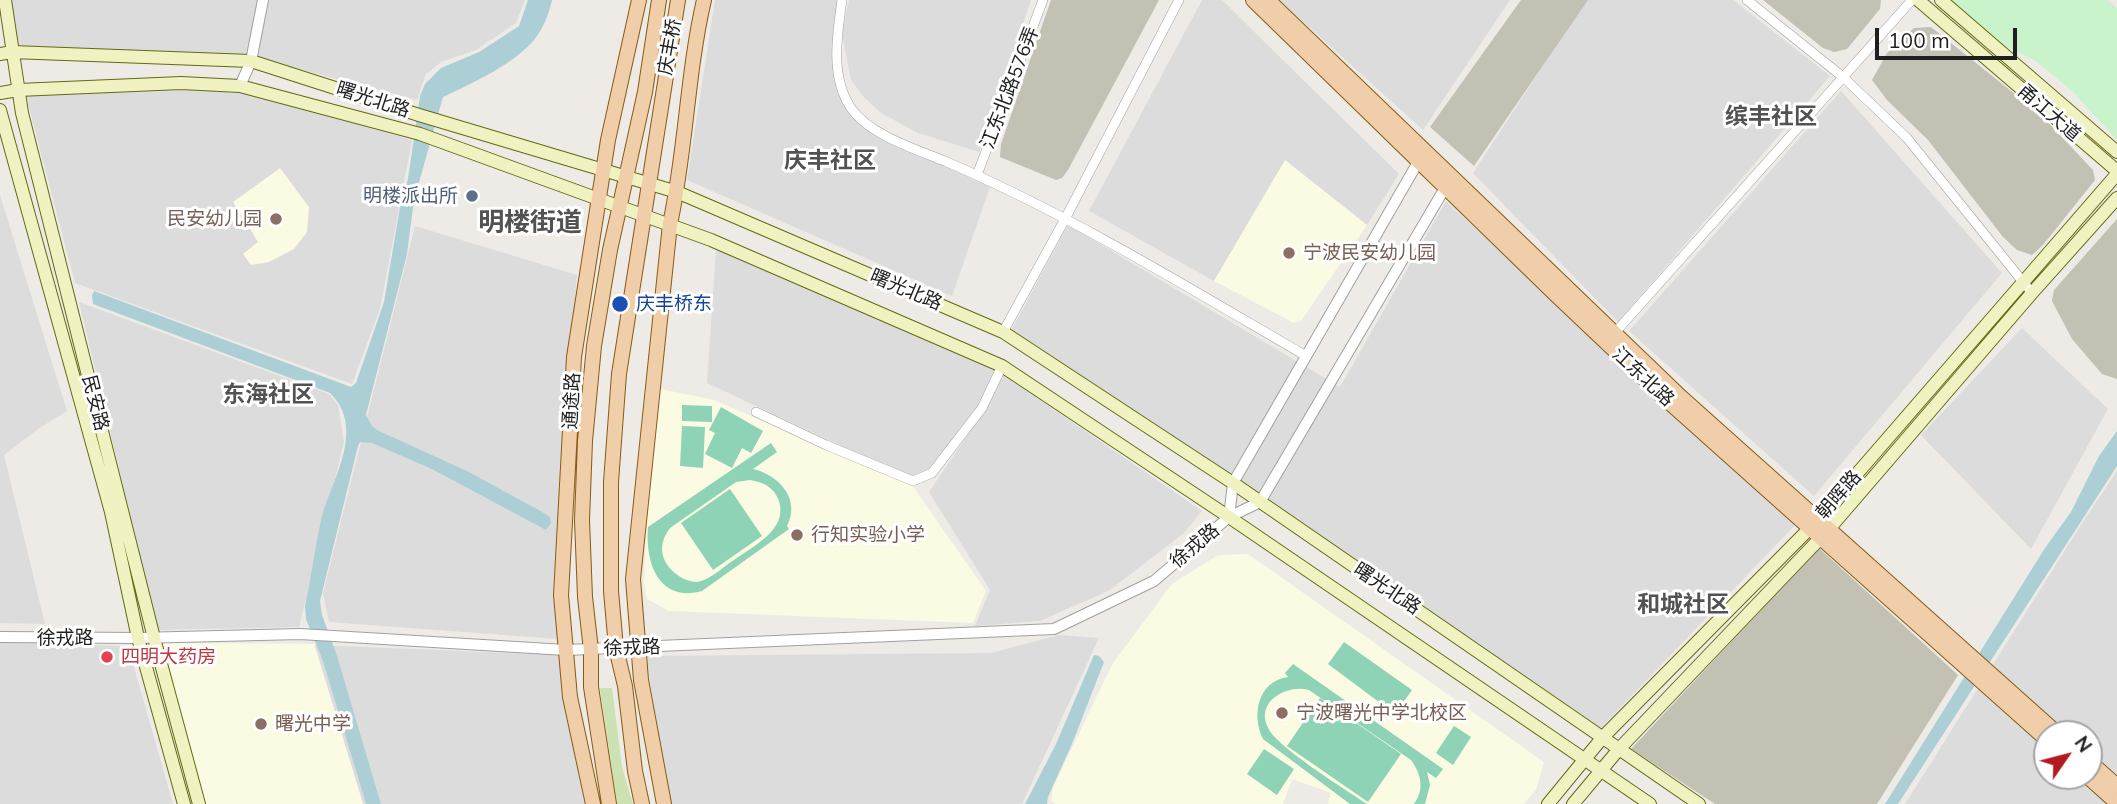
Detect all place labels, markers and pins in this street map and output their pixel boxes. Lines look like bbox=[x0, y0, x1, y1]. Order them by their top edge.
place label: 明楼派出所 bbox=[363, 185, 458, 207]
marker: 明楼派出所 bbox=[464, 188, 480, 204]
place label: 民安幼儿园 bbox=[167, 208, 262, 230]
marker: 民安幼儿园 bbox=[268, 211, 284, 227]
place label: 宁波民安幼儿园 bbox=[1303, 242, 1436, 264]
marker: 宁波民安幼儿园 bbox=[1281, 245, 1297, 261]
place label: 庆丰桥东 bbox=[636, 293, 712, 315]
marker: 庆丰桥东 bbox=[610, 294, 630, 314]
place label: 行知实验小学 bbox=[811, 524, 925, 546]
marker: 行知实验小学 bbox=[789, 527, 805, 543]
place label: 四明大药房 bbox=[121, 646, 216, 668]
marker: 四明大药房 bbox=[99, 649, 115, 665]
place label: 宁波曙光中学北校区 bbox=[1296, 702, 1467, 724]
marker: 宁波曙光中学北校区 bbox=[1274, 705, 1290, 721]
place label: 曙光中学 bbox=[275, 713, 351, 735]
marker: 曙光中学 bbox=[253, 716, 269, 732]

